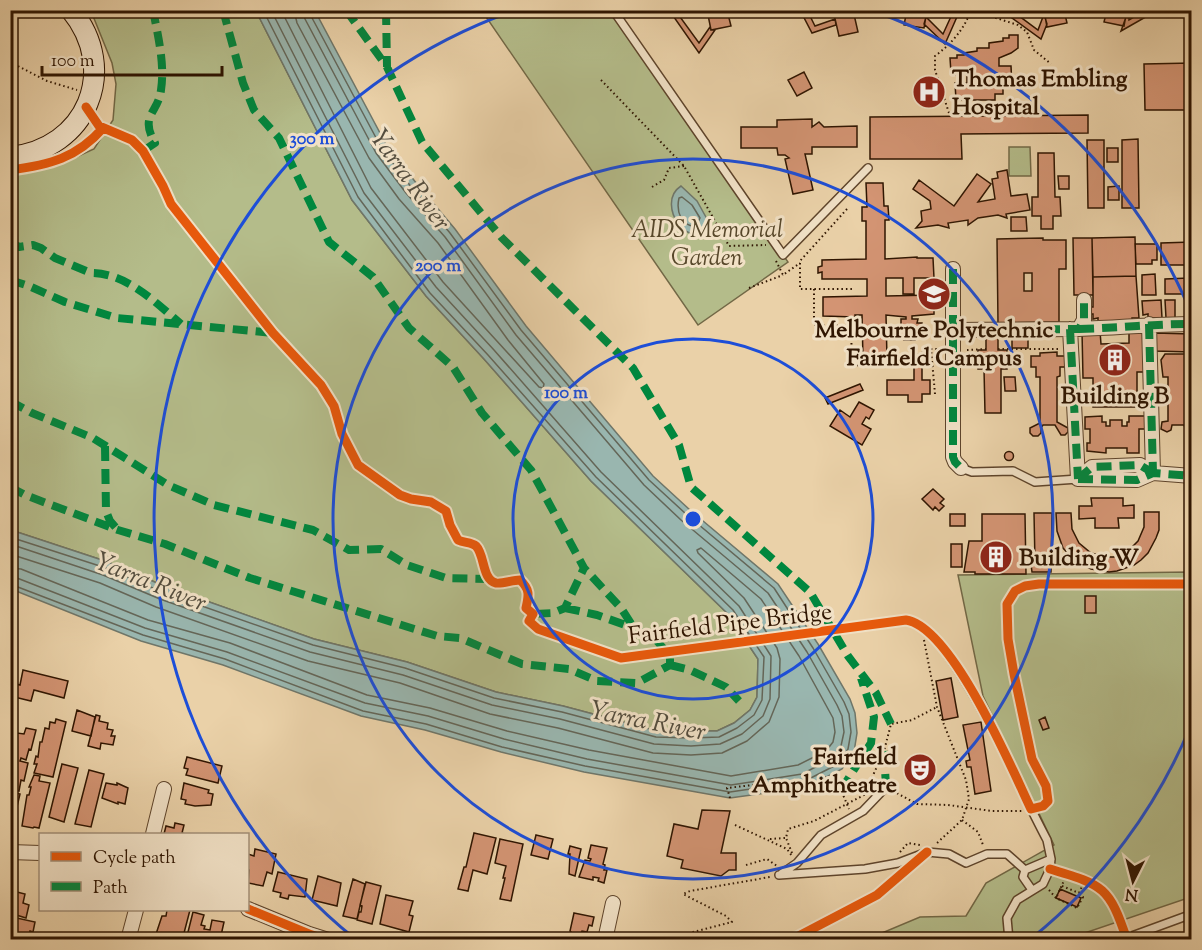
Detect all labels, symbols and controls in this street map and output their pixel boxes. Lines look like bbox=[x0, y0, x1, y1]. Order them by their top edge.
scale bar bbox=[42, 39, 222, 77]
text: 100 m bbox=[51, 49, 95, 75]
place label: Thomas Embling Hospital bbox=[952, 63, 1128, 125]
hospital icon: Thomas Embling Hospital bbox=[911, 74, 947, 110]
water label: Yarra River bbox=[359, 122, 459, 239]
text: 300 m bbox=[290, 127, 335, 153]
park label: AIDS Memorial Garden bbox=[631, 214, 783, 276]
text: 200 m bbox=[415, 254, 461, 280]
school or university icon: Melbourne Polytechnic Fairfield Campus bbox=[916, 276, 952, 312]
place label: Melbourne Polytechnic Fairfield Campus bbox=[815, 314, 1054, 376]
building icon: Building B bbox=[1097, 342, 1133, 378]
place label: Building B bbox=[1061, 380, 1169, 414]
text: 100 m bbox=[544, 381, 588, 407]
centre of rings bbox=[683, 509, 703, 529]
building icon: Building W bbox=[978, 539, 1014, 575]
place label: Building W bbox=[1019, 542, 1139, 576]
water label: Yarra River bbox=[89, 544, 212, 623]
street label: Fairfield Pipe Bridge bbox=[626, 596, 834, 654]
water label: Yarra River bbox=[586, 693, 709, 752]
place label: Fairfield Amphitheatre bbox=[751, 741, 897, 803]
theatre icon: Fairfield Amphitheatre bbox=[902, 752, 938, 788]
legend bbox=[39, 833, 249, 911]
text: Cycle path bbox=[93, 846, 176, 872]
north arrow bbox=[1103, 851, 1163, 911]
text: Path bbox=[93, 876, 128, 902]
text: N bbox=[1124, 881, 1139, 906]

